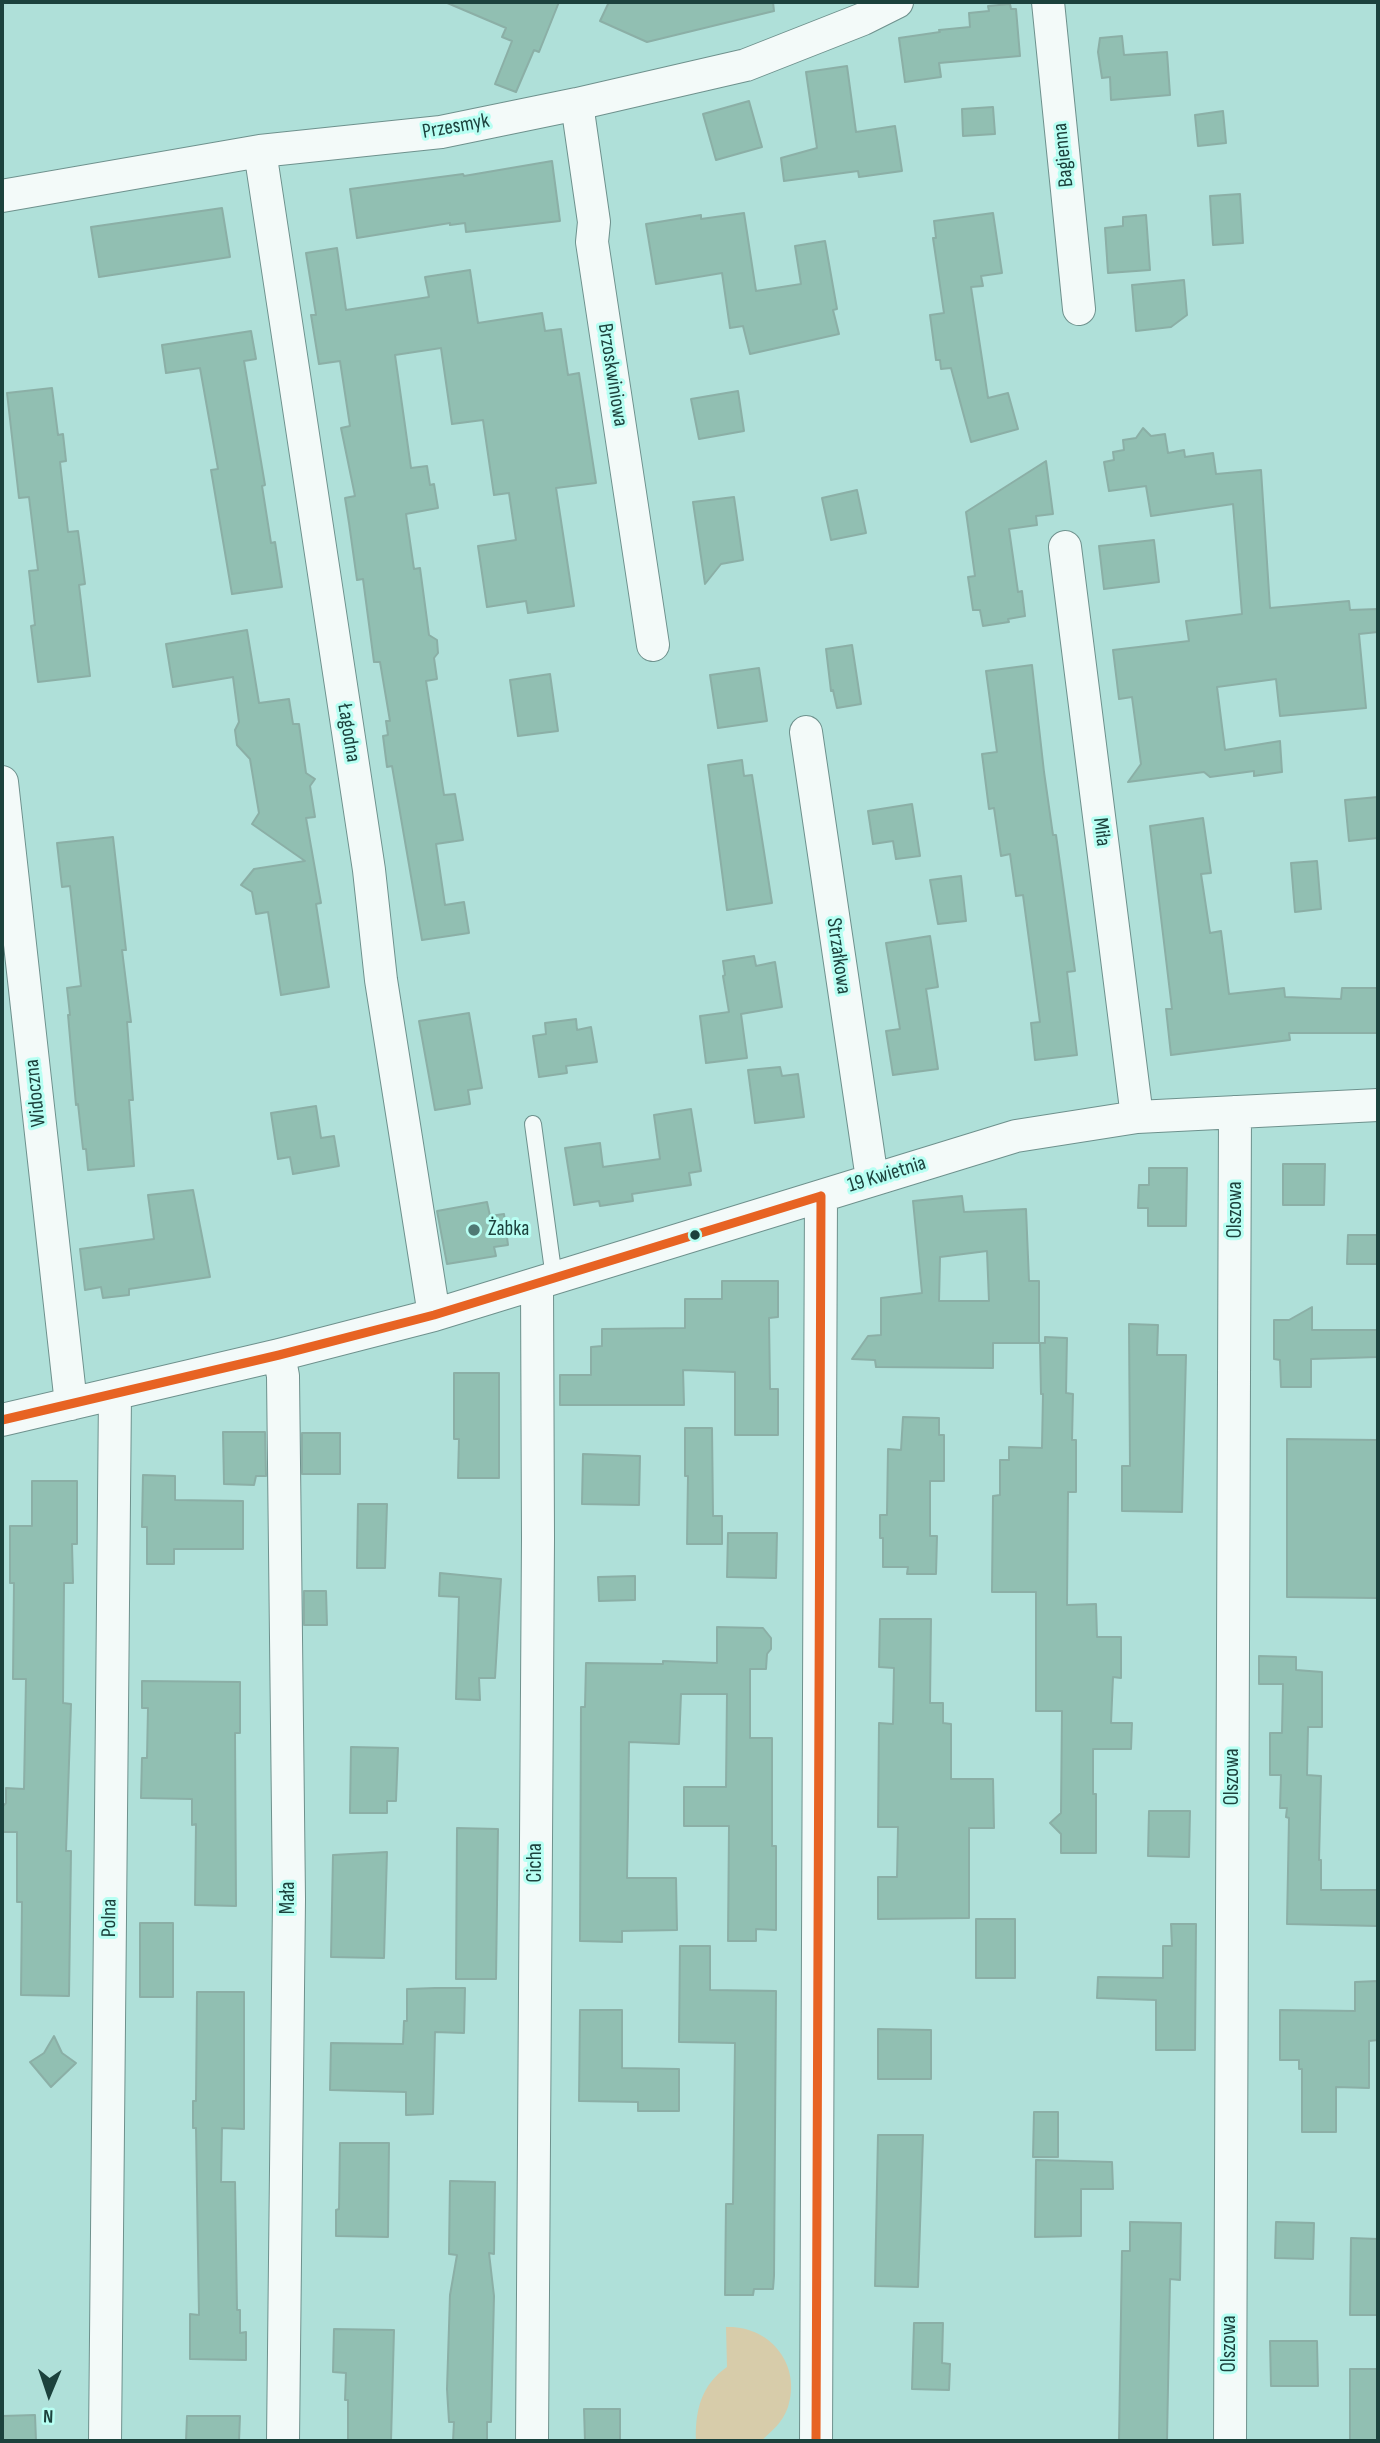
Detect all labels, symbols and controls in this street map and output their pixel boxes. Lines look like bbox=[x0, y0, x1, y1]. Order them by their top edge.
street label: Przesmyk bbox=[420, 109, 492, 145]
street label: Bagienna bbox=[1048, 122, 1080, 188]
street label: Brzoskwiniowa bbox=[591, 322, 633, 428]
street label: Łagodna bbox=[331, 702, 365, 764]
street label: Miła bbox=[1087, 816, 1115, 848]
street label: Strzałkowa bbox=[820, 916, 856, 996]
street label: Widoczna bbox=[20, 1058, 52, 1128]
street label: 19 Kwietnia bbox=[845, 1151, 929, 1199]
street label: Olszowa bbox=[1223, 1182, 1249, 1238]
place label: Żabka bbox=[488, 1217, 529, 1243]
marker: Żabka bbox=[466, 1222, 482, 1238]
unlabelled marker bbox=[688, 1228, 702, 1242]
street label: Olszowa bbox=[1220, 1749, 1246, 1805]
street label: Cicha bbox=[523, 1843, 549, 1883]
street label: Mała bbox=[276, 1882, 302, 1914]
street label: Polna bbox=[97, 1899, 123, 1937]
street label: Olszowa bbox=[1217, 2316, 1243, 2372]
north arrow bbox=[14, 2359, 84, 2429]
text: N bbox=[43, 2404, 54, 2427]

